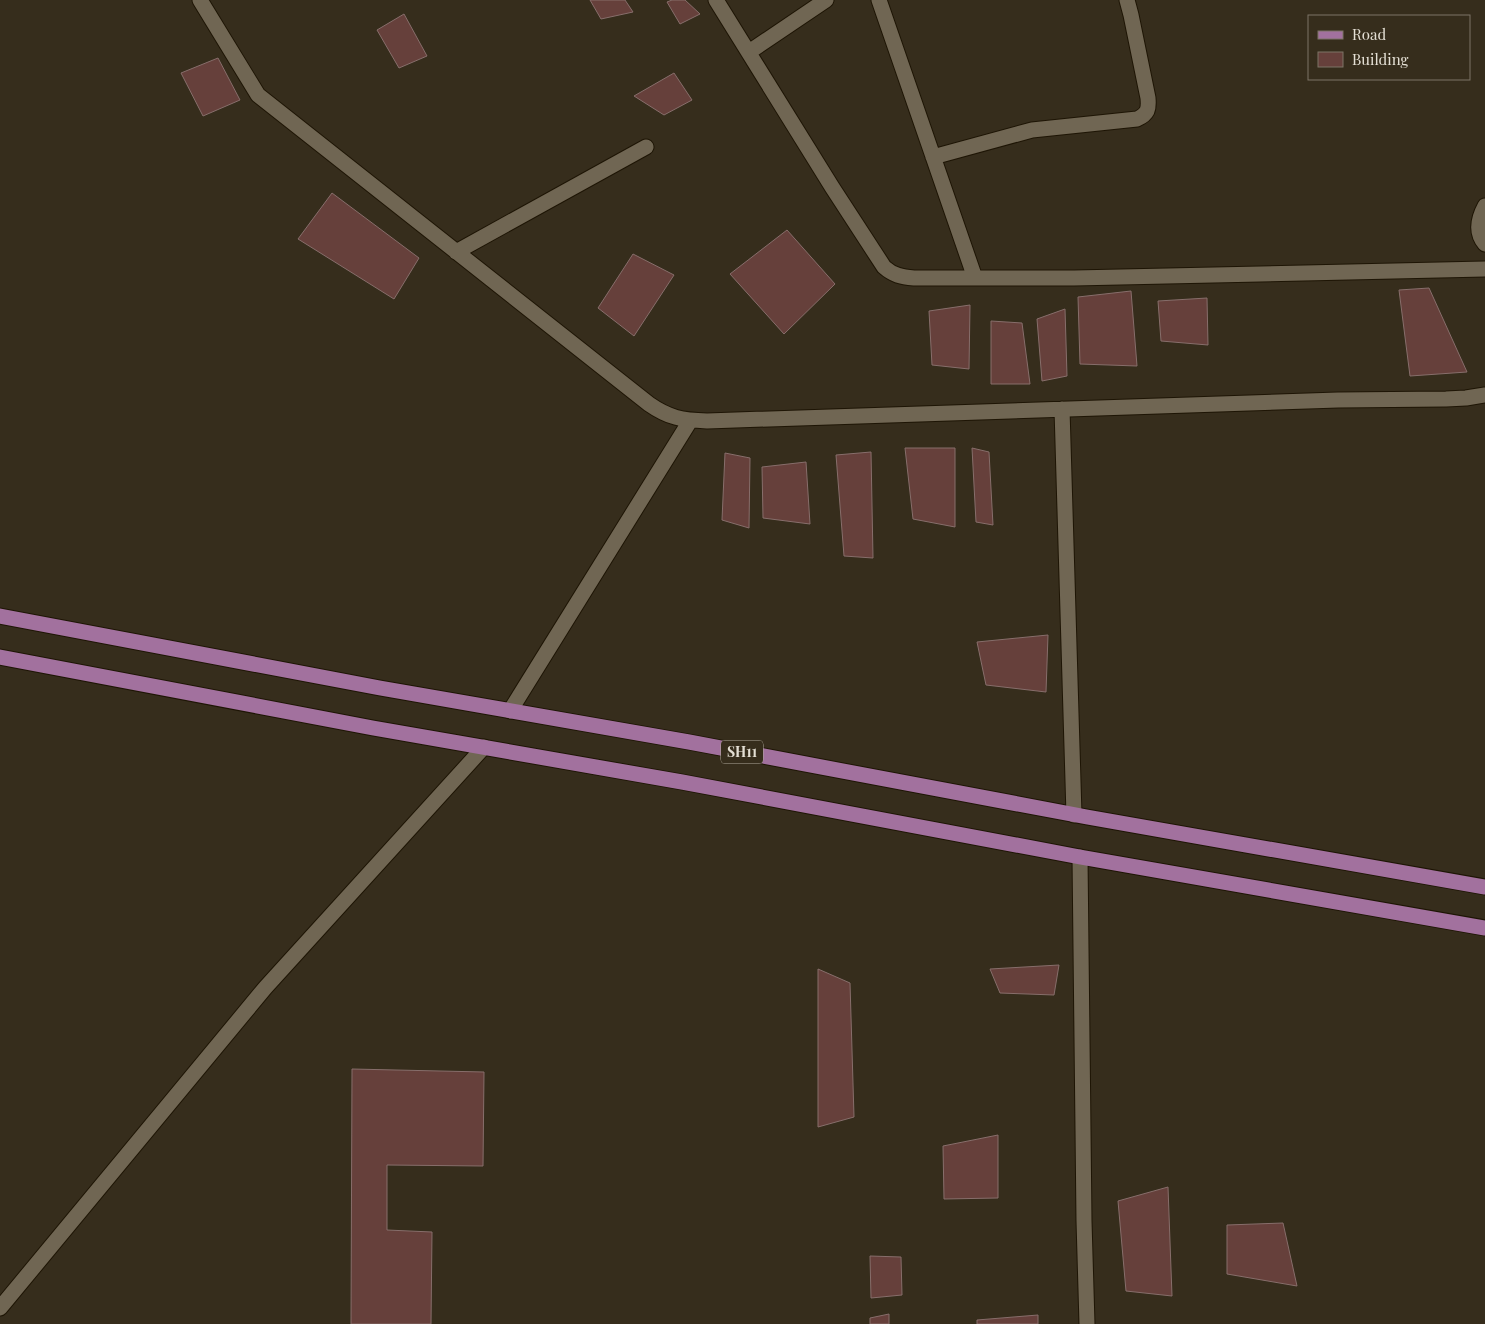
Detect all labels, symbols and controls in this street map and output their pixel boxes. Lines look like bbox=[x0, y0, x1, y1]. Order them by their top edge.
legend bbox=[1308, 15, 1470, 80]
text: Road bbox=[1352, 24, 1386, 44]
text: Building bbox=[1352, 49, 1409, 69]
road number: SH11 bbox=[721, 740, 763, 764]

